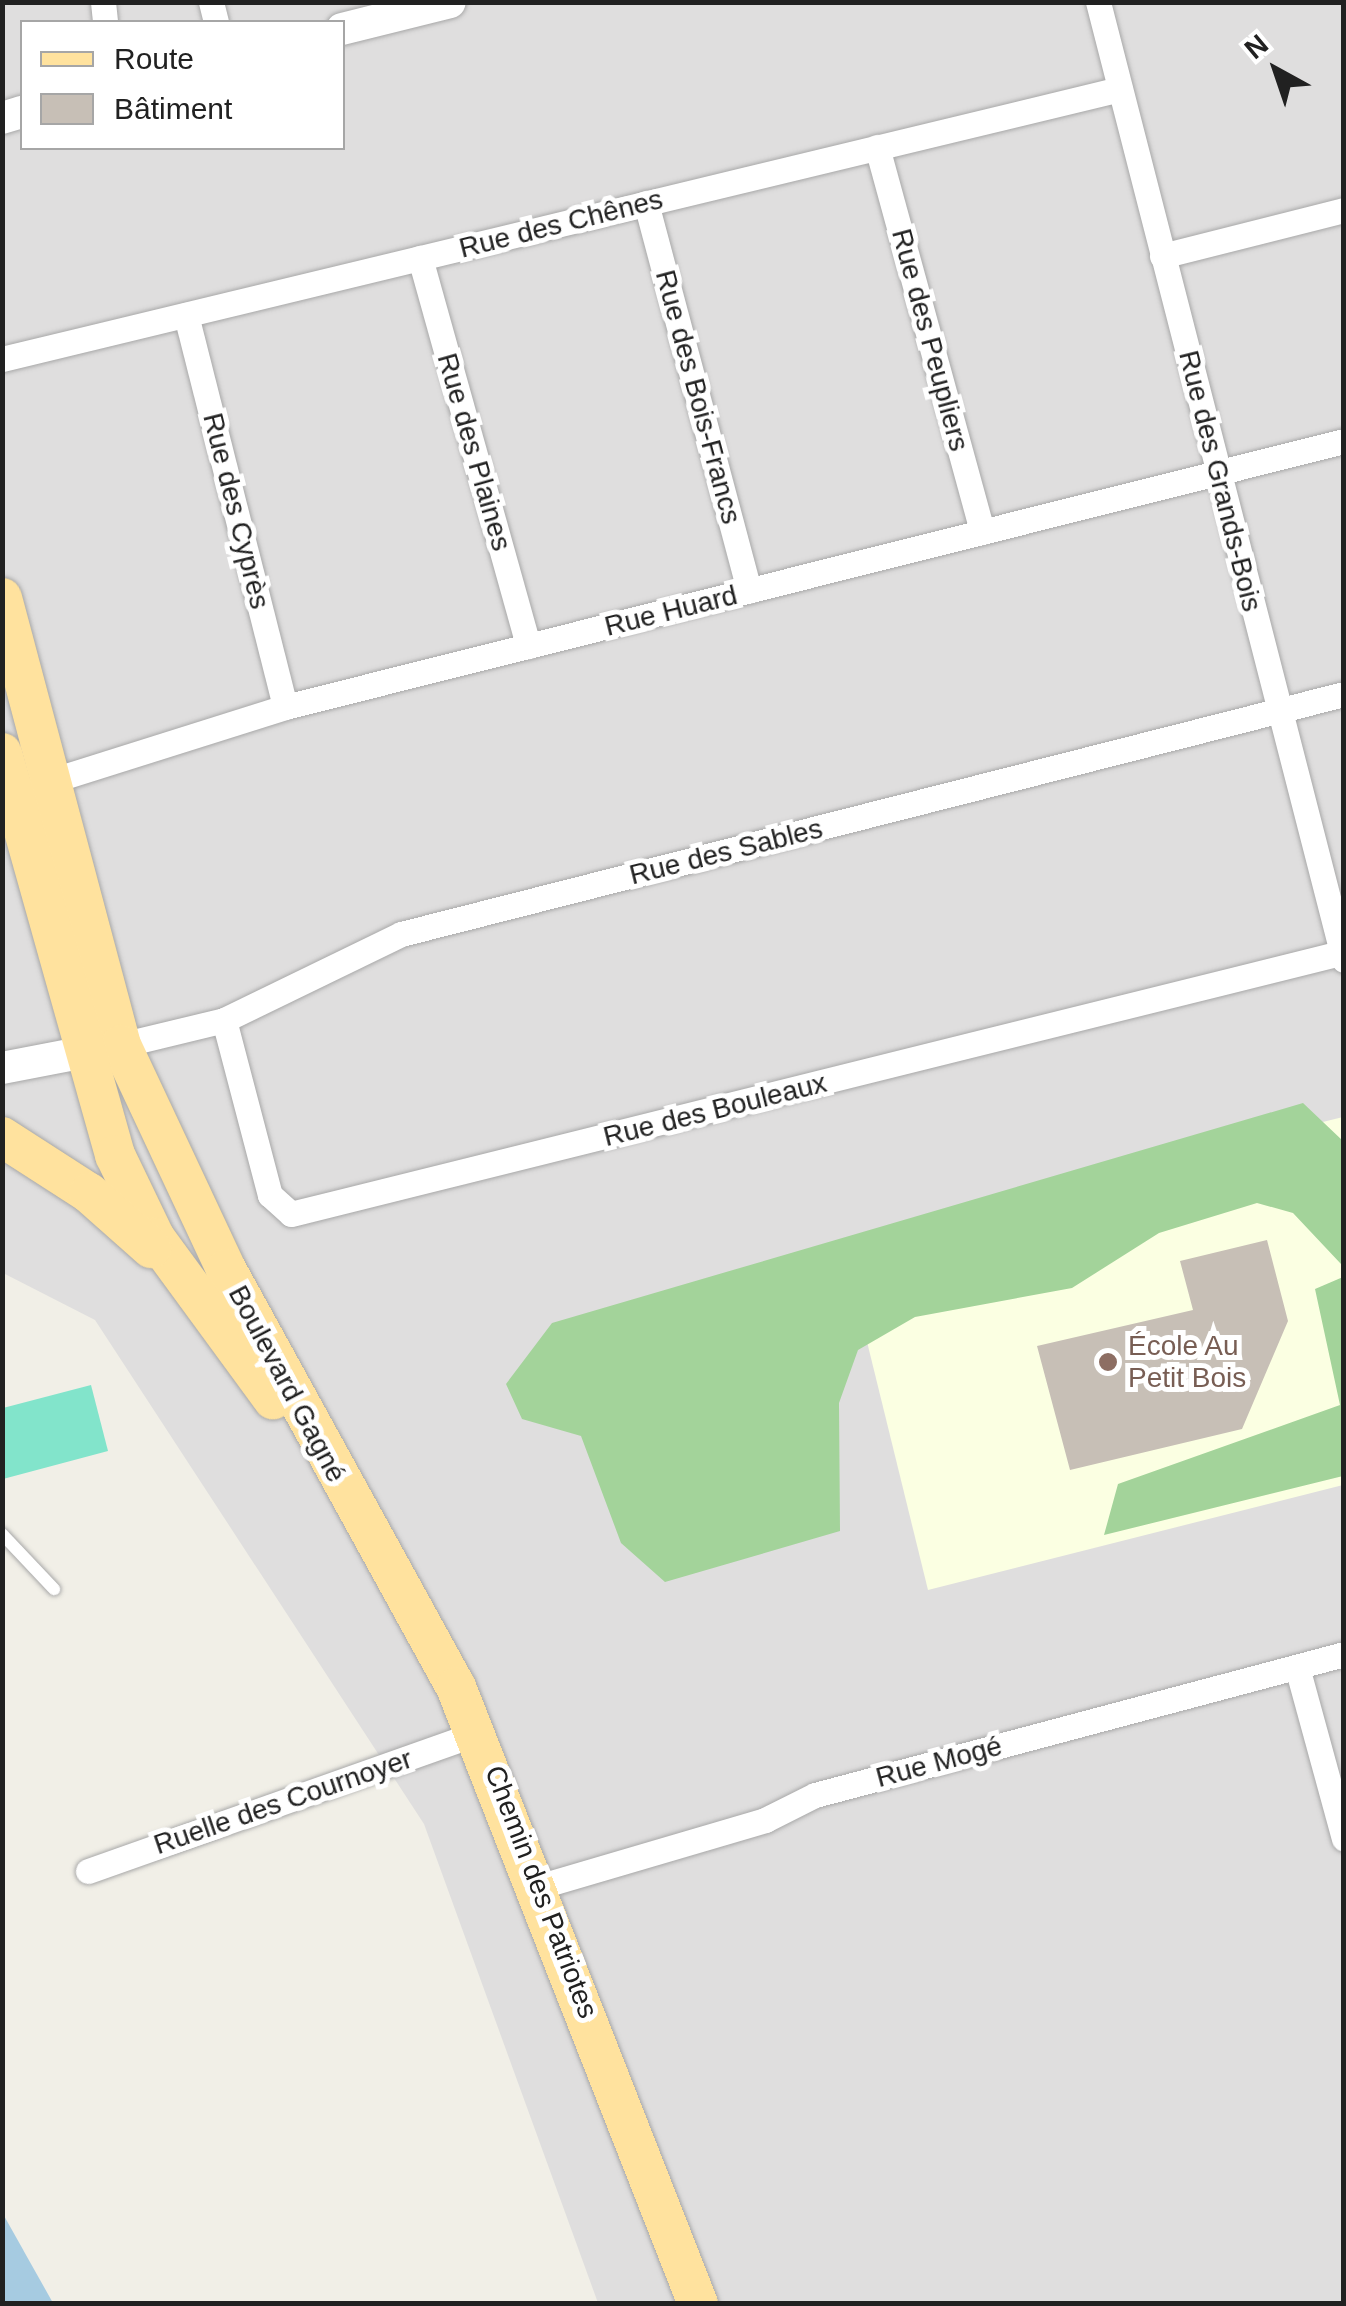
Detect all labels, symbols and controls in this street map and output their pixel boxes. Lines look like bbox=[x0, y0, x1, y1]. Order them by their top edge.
legend bbox=[20, 20, 345, 150]
north arrow bbox=[1226, 20, 1326, 120]
text: N bbox=[1239, 28, 1274, 65]
text: Route bbox=[114, 42, 194, 75]
text: Bâtiment bbox=[114, 92, 232, 125]
street label: Rue des Chênes bbox=[456, 182, 666, 266]
street label: Rue des Peupliers bbox=[884, 225, 976, 455]
street label: Rue des Bois-Francs bbox=[648, 266, 748, 528]
street label: Rue des Grands-Bois bbox=[1171, 347, 1269, 615]
street label: Rue des Plaines bbox=[430, 349, 518, 555]
street label: Rue des Cyprès bbox=[195, 410, 277, 612]
street label: Rue Huard bbox=[601, 578, 741, 644]
street label: Rue des Sables bbox=[626, 812, 826, 892]
street label: Rue des Bouleaux bbox=[600, 1066, 830, 1154]
street label: Boulevard Gagné bbox=[221, 1280, 353, 1488]
place label: École Au Petit Bois bbox=[1128, 1329, 1246, 1395]
marker: École Au Petit Bois bbox=[1097, 1351, 1119, 1373]
street label: Rue Mogé bbox=[872, 1729, 1006, 1795]
street label: Ruelle des Cournoyer bbox=[150, 1742, 416, 1862]
street label: Chemin des Patriotes bbox=[477, 1761, 605, 2023]

